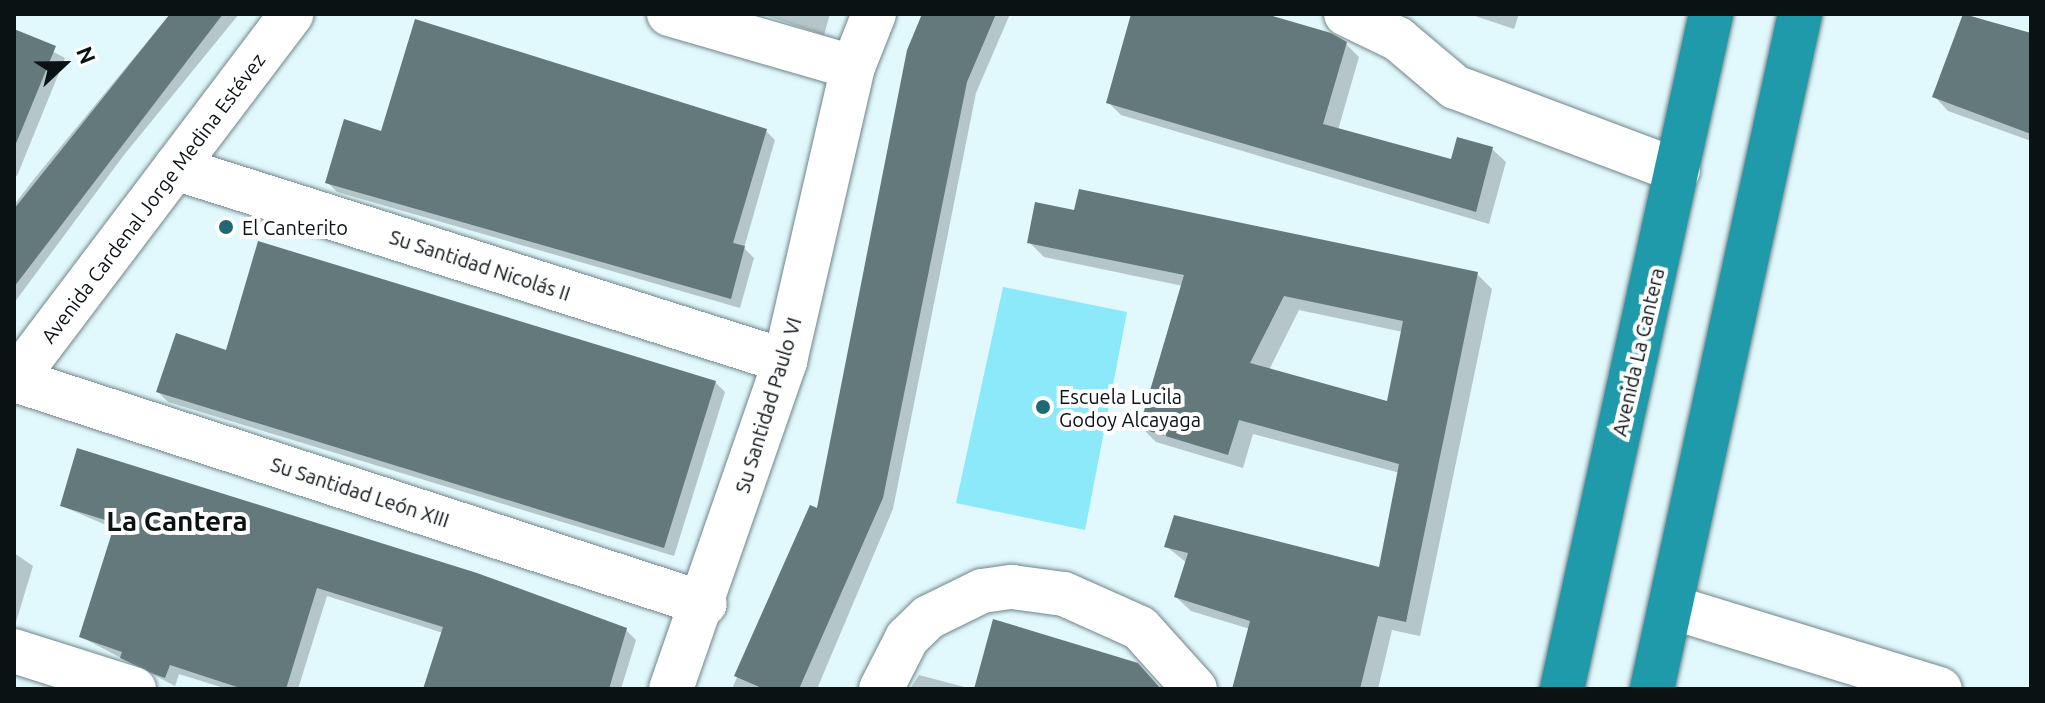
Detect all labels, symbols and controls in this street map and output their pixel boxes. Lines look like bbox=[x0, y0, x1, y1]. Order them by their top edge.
north arrow bbox=[24, 24, 104, 104]
text: N bbox=[72, 43, 101, 67]
street label: Avenida Cardenal Jorge Medina Estévez bbox=[36, 48, 270, 348]
place label: El Canterito bbox=[242, 215, 348, 239]
marker: El Canterito bbox=[217, 218, 235, 236]
street label: Su Santidad Nicolás II bbox=[387, 224, 573, 306]
street label: Avenida La Cantera bbox=[1607, 265, 1669, 439]
street label: Su Santidad Paulo VI bbox=[730, 314, 806, 496]
place label: Escuela Lucila Godoy Alcayaga bbox=[1059, 384, 1201, 431]
marker: Escuela Lucila Godoy Alcayaga bbox=[1034, 398, 1052, 416]
street label: Su Santidad León XIII bbox=[268, 452, 452, 532]
district label: La Cantera bbox=[106, 504, 248, 538]

